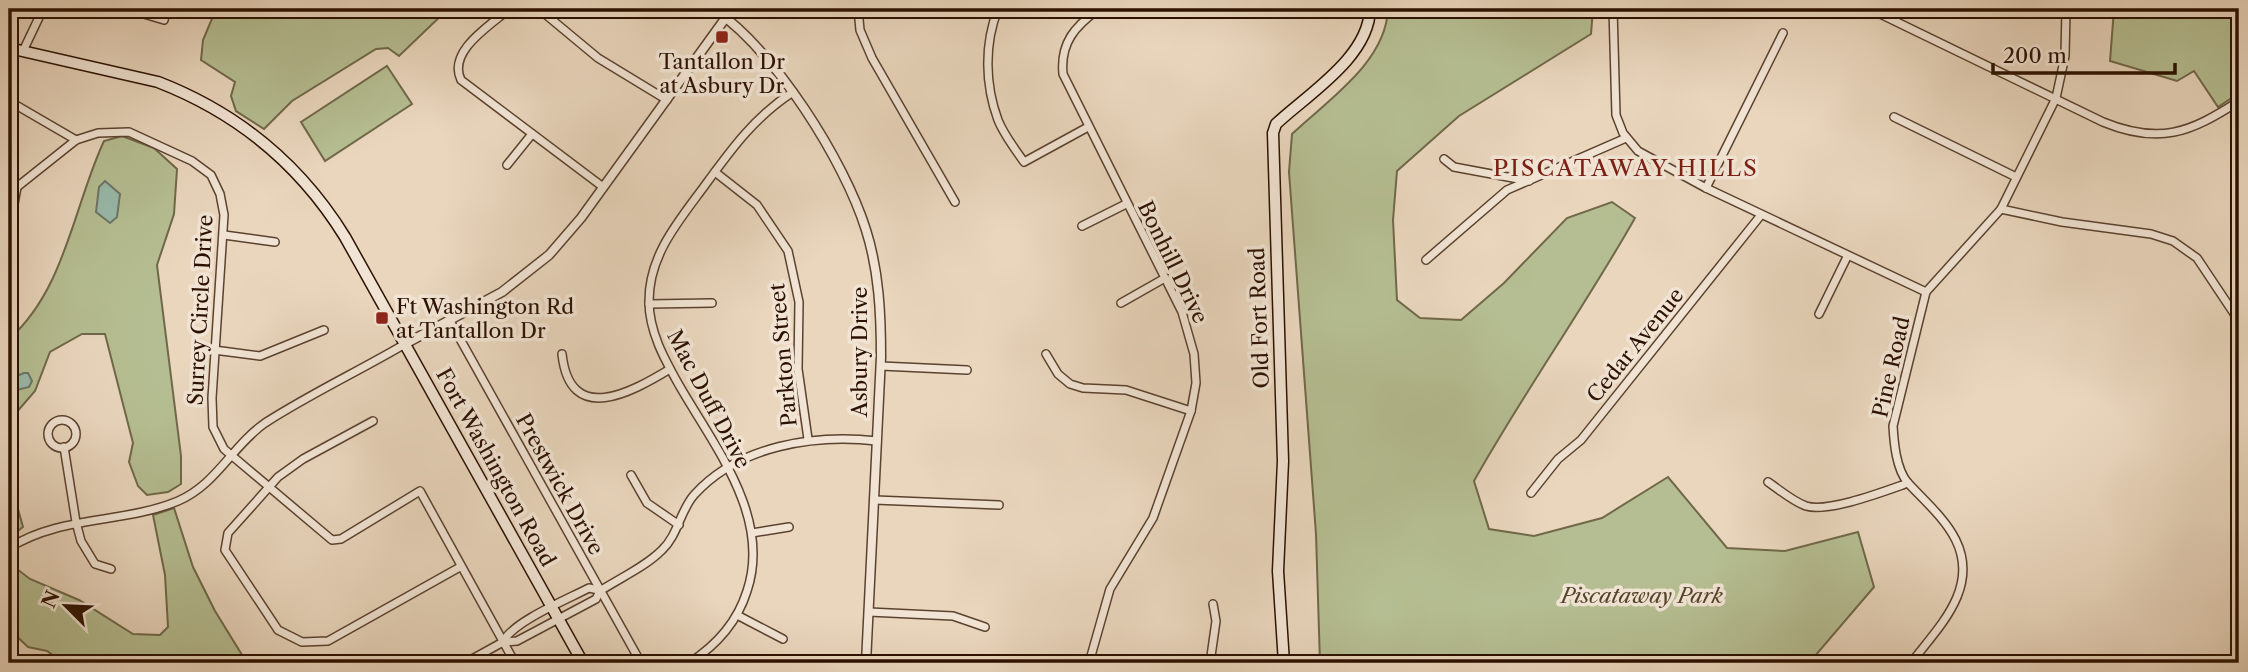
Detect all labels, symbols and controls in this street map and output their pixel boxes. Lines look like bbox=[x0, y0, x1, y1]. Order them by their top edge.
marker: Tantallon Dr at Asbury Dr bbox=[714, 29, 730, 45]
scale bar bbox=[1993, 32, 2174, 76]
text: 200 m bbox=[2003, 43, 2067, 68]
place label: Tantallon Dr at Asbury Dr bbox=[659, 49, 785, 98]
district label: PISCATAWAY HILLS bbox=[1493, 154, 1759, 182]
street label: Bonhill Drive bbox=[1133, 197, 1213, 327]
street label: Surrey Circle Drive bbox=[183, 214, 217, 406]
street label: Old Fort Road bbox=[1244, 247, 1274, 389]
street label: Parkton Street bbox=[764, 282, 802, 428]
street label: Cedar Avenue bbox=[1581, 283, 1689, 407]
street label: Asbury Drive bbox=[847, 287, 872, 418]
place label: Ft Washington Rd at Tantallon Dr bbox=[396, 294, 574, 343]
marker: Ft Washington Rd at Tantallon Dr bbox=[374, 310, 390, 326]
street label: Pine Road bbox=[1867, 314, 1915, 420]
street label: Mac Duff Drive bbox=[662, 325, 756, 473]
street label: Fort Washington Road bbox=[431, 364, 561, 571]
street label: Prestwick Drive bbox=[511, 409, 609, 559]
north arrow bbox=[32, 570, 102, 640]
park label: Piscataway Park bbox=[1559, 583, 1723, 608]
text: N bbox=[37, 587, 65, 612]

